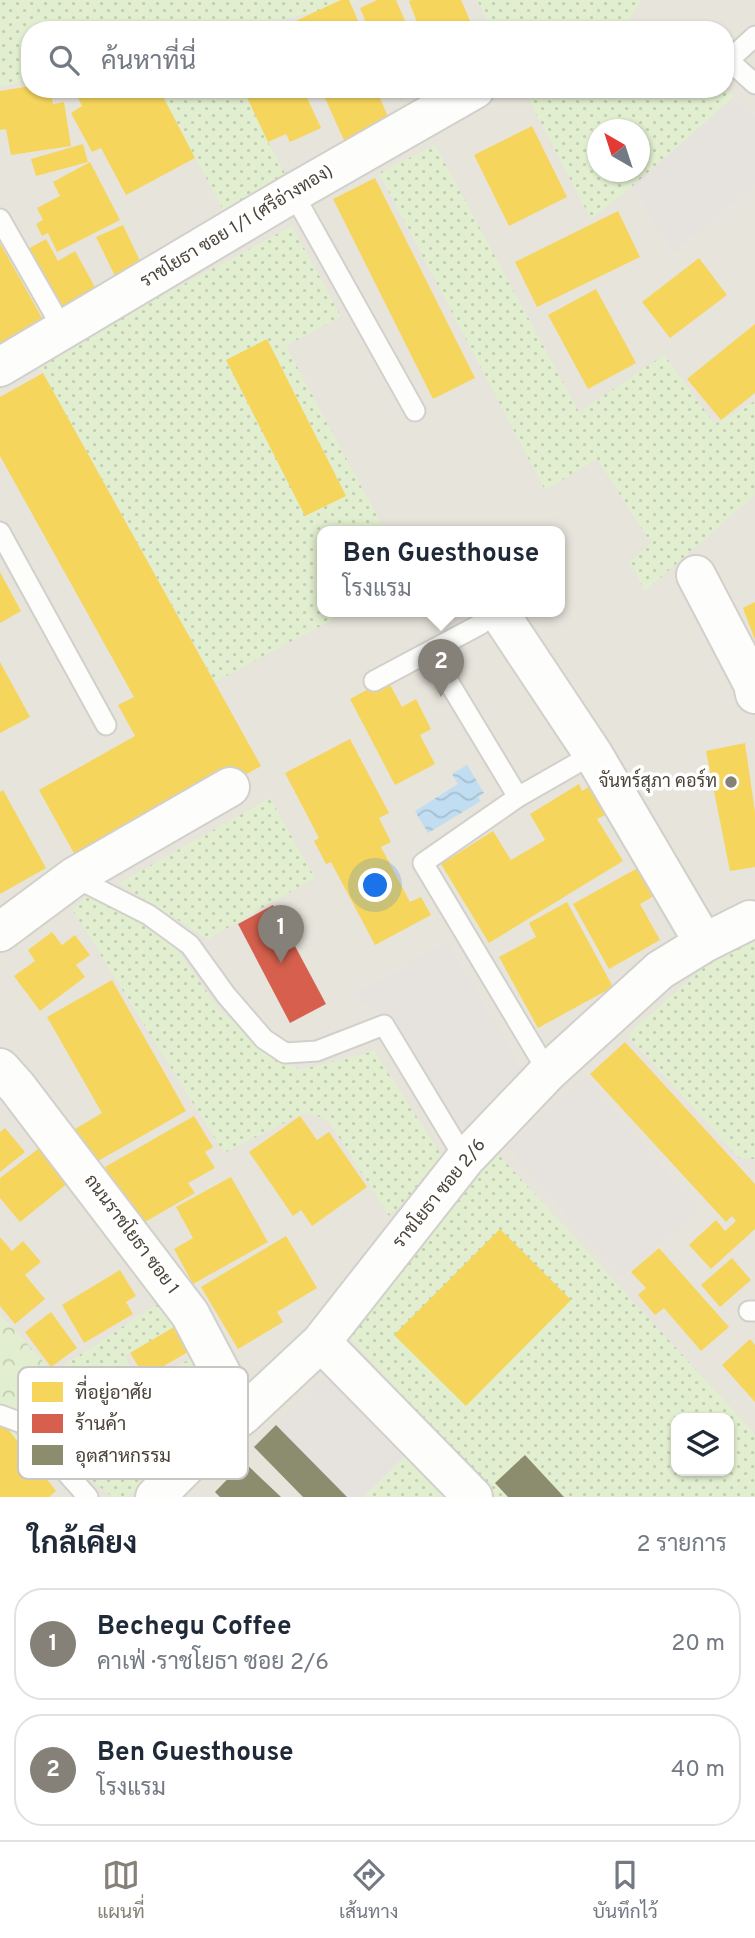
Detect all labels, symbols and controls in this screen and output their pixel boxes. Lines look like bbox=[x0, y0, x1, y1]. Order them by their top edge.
search box bbox=[21, 21, 734, 98]
icon: search bbox=[45, 41, 83, 79]
text: ค้นหาที่นี่ bbox=[101, 46, 196, 79]
north arrow bbox=[587, 119, 650, 182]
street label: ราชโยธา ซอย 1/1 (ศรีอ่างทอง) bbox=[135, 158, 338, 294]
popup bbox=[317, 526, 565, 617]
text: Ben Guesthouse bbox=[343, 538, 539, 571]
text: โรงแรม bbox=[343, 576, 412, 605]
pin: 2 bbox=[418, 639, 464, 697]
place label: จันทร์สุภา คอร์ท bbox=[599, 768, 717, 794]
marker: จันทร์สุภา คอร์ท bbox=[723, 774, 739, 790]
your location bbox=[358, 868, 392, 902]
pin: 1 bbox=[258, 905, 304, 963]
street label: ราชโยธา ซอย 2/6 bbox=[386, 1132, 491, 1254]
street label: ถนนราชโยธา ซอย 1 bbox=[78, 1169, 186, 1300]
legend bbox=[18, 1367, 248, 1479]
text: ที่อยู่อาศัย bbox=[75, 1375, 152, 1406]
text: ร้านค้า bbox=[75, 1412, 126, 1437]
map controls bbox=[671, 1413, 734, 1476]
button: layers bbox=[671, 1413, 734, 1476]
text: อุตสาหกรรม bbox=[75, 1445, 171, 1469]
text: ใกล้เคียง bbox=[28, 1527, 137, 1564]
text: 2 รายการ bbox=[637, 1531, 727, 1560]
text: Bechegu Coffee bbox=[97, 1611, 291, 1644]
text: 1 bbox=[48, 1630, 58, 1659]
text: 20 m bbox=[671, 1630, 725, 1659]
text: คาเฟ่ · ราชโยธา ซอย 2/6 bbox=[97, 1649, 329, 1678]
text: Ben Guesthouse bbox=[97, 1737, 293, 1770]
text: 2 bbox=[46, 1756, 60, 1785]
text: 40 m bbox=[671, 1756, 725, 1785]
text: โรงแรม bbox=[97, 1775, 166, 1804]
tab: แผนที่ bbox=[97, 1856, 145, 1925]
tab: เส้นทาง bbox=[339, 1856, 398, 1925]
tab: บันทึกไว้ bbox=[593, 1856, 658, 1925]

